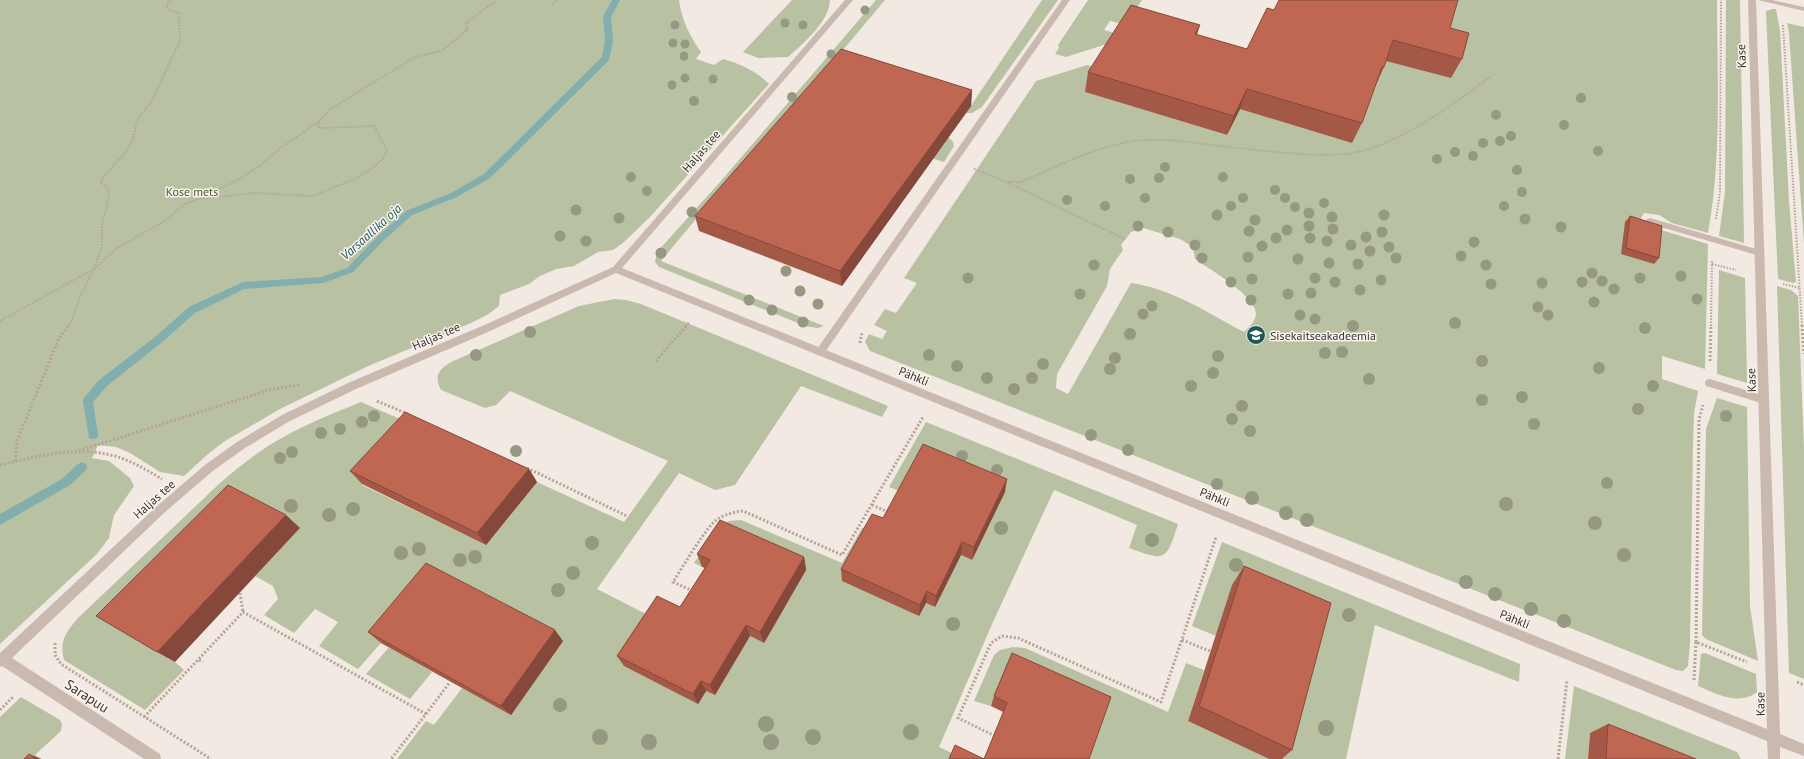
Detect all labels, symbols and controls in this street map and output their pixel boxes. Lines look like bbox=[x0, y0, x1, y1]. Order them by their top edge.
street label: Kase bbox=[1733, 44, 1749, 68]
street label: Haljas tee bbox=[679, 127, 723, 175]
park label: Kose mets bbox=[166, 184, 218, 199]
water label: Varsaallika oja bbox=[337, 200, 406, 264]
street label: Haljas tee bbox=[410, 319, 462, 353]
school or university icon: Sisekaitseakadeemia bbox=[1245, 324, 1267, 346]
place label: Sisekaitseakadeemia bbox=[1270, 328, 1376, 343]
street label: Pähkli bbox=[897, 363, 931, 389]
street label: Kase bbox=[1743, 368, 1759, 392]
street label: Haljas tee bbox=[130, 476, 178, 522]
street label: Pähkli bbox=[1198, 484, 1232, 510]
street label: Pähkli bbox=[1498, 606, 1532, 632]
street label: Sarapuu bbox=[62, 675, 112, 717]
street label: Kase bbox=[1752, 692, 1768, 716]

